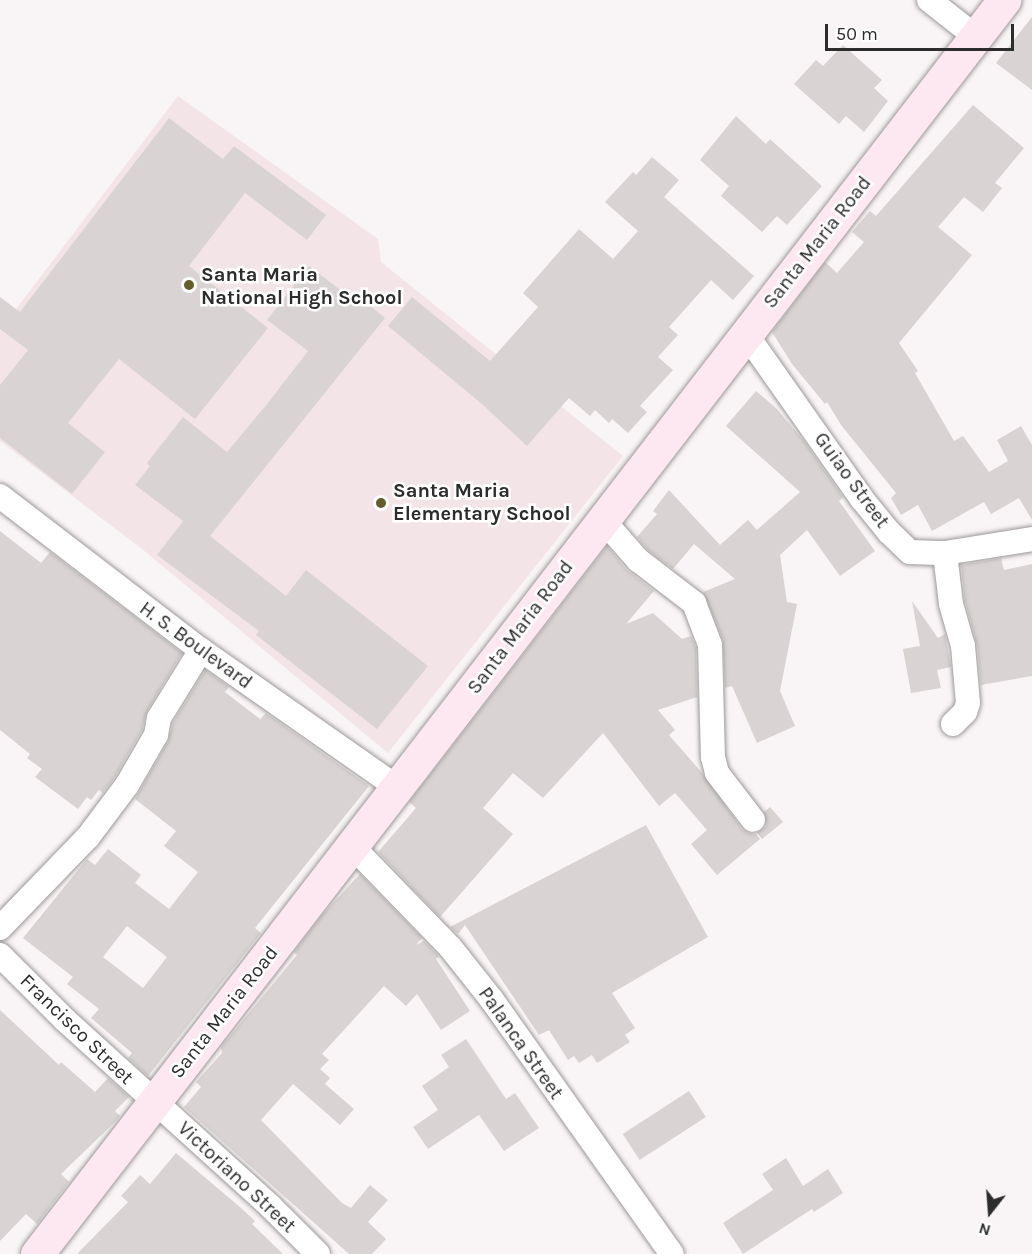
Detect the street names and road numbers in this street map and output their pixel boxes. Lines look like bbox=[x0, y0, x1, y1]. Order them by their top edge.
street label: Santa Maria Road bbox=[758, 171, 876, 313]
street label: Guiao Street bbox=[809, 427, 895, 533]
street label: Santa Maria Road bbox=[462, 555, 578, 699]
street label: H. S. Boulevard bbox=[135, 596, 257, 694]
street label: Santa Maria Road bbox=[165, 941, 283, 1083]
street label: Francisco Street bbox=[15, 969, 139, 1089]
street label: Palanca Street bbox=[473, 982, 569, 1104]
street label: Victoriano Street bbox=[173, 1116, 301, 1238]

